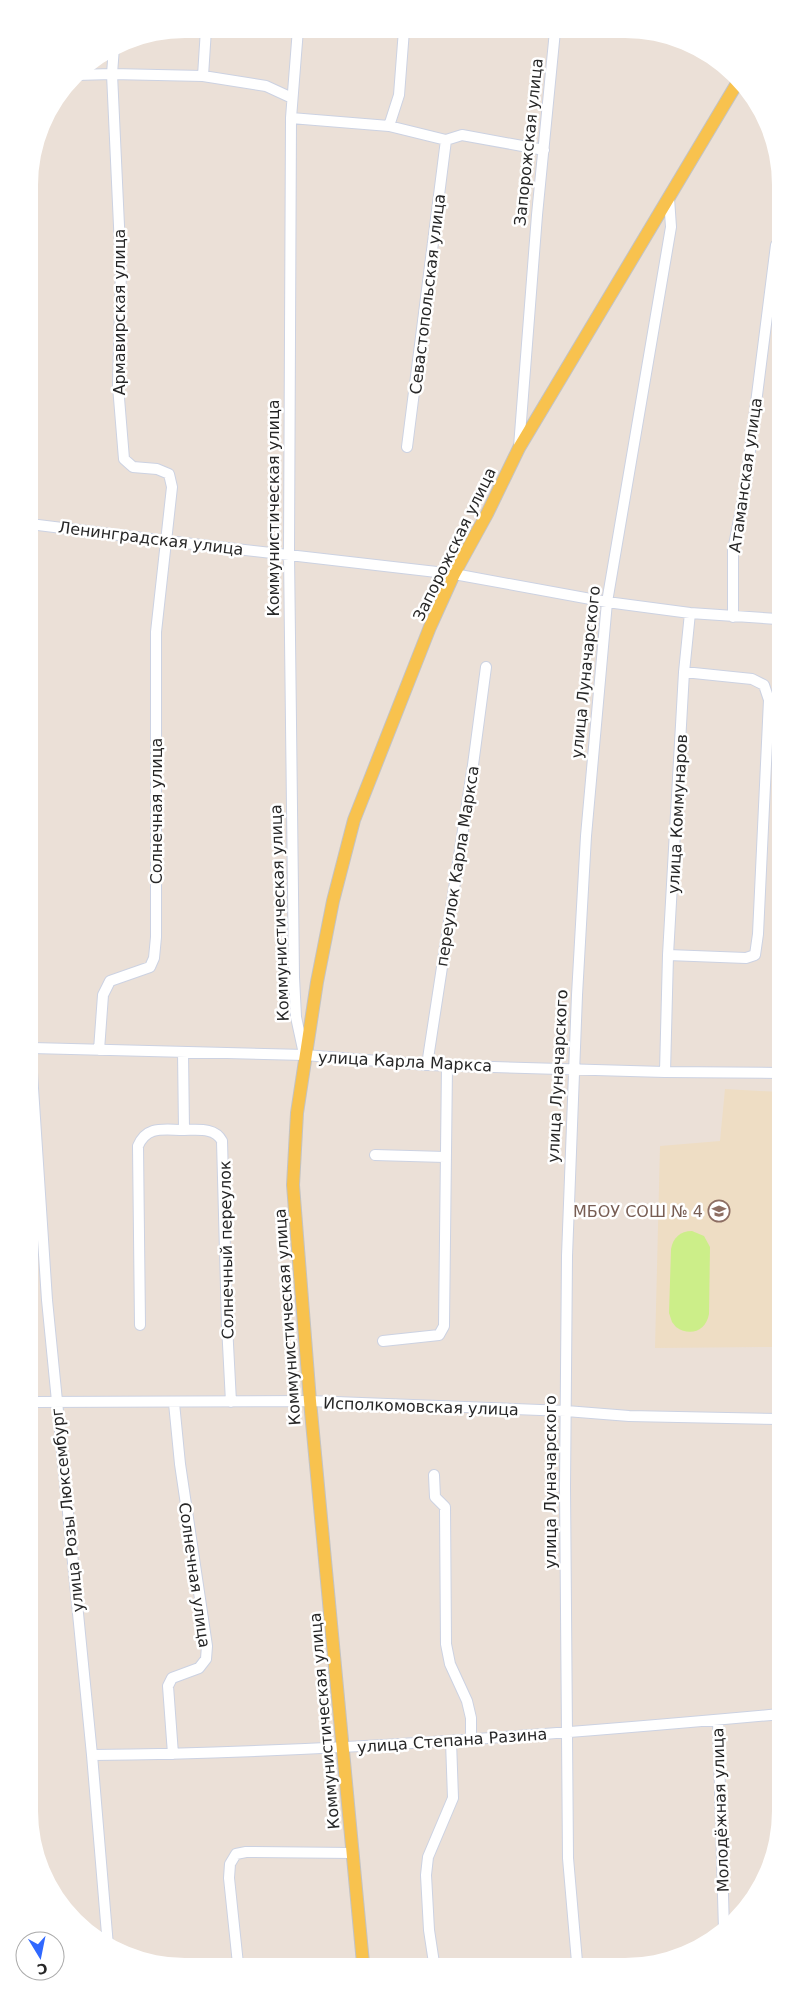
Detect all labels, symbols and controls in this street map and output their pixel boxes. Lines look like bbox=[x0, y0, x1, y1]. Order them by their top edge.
street label: Запорожская улица bbox=[510, 57, 547, 227]
street label: Севастопольская улица bbox=[406, 193, 449, 395]
street label: Армавирская улица bbox=[110, 229, 129, 395]
street label: Атаманская улица bbox=[725, 396, 766, 554]
street label: Коммунистическая улица bbox=[264, 399, 283, 617]
street label: Запорожская улица bbox=[409, 464, 500, 624]
street label: Ленинградская улица bbox=[57, 518, 245, 559]
street label: улица Луначарского bbox=[567, 585, 604, 759]
street label: улица Коммунаров bbox=[664, 733, 691, 895]
street label: Солнечная улица bbox=[147, 738, 166, 884]
street label: переулок Карла Маркса bbox=[432, 764, 483, 968]
street label: Коммунистическая улица bbox=[266, 804, 293, 1022]
street label: улица Луначарского bbox=[543, 989, 572, 1163]
street label: улица Карла Маркса bbox=[317, 1047, 493, 1076]
street label: Солнечный переулок bbox=[215, 1160, 238, 1340]
school or university icon: МБОУ СОШ № 4 bbox=[707, 1199, 731, 1223]
place label: МБОУ СОШ № 4 bbox=[573, 1202, 703, 1221]
street label: Коммунистическая улица bbox=[270, 1208, 305, 1426]
street label: Исполкомовская улица bbox=[323, 1394, 519, 1419]
street label: улица Луначарского bbox=[541, 1395, 560, 1569]
street label: улица Розы Люксембург bbox=[47, 1407, 88, 1613]
street label: Солнечная улица bbox=[175, 1501, 214, 1649]
street label: Коммунистическая улица bbox=[306, 1612, 343, 1830]
street label: улица Степана Разина bbox=[356, 1724, 548, 1757]
street label: Молодёжная улица bbox=[708, 1727, 733, 1893]
north arrow bbox=[15, 1931, 65, 1981]
text: С bbox=[36, 1960, 49, 1978]

